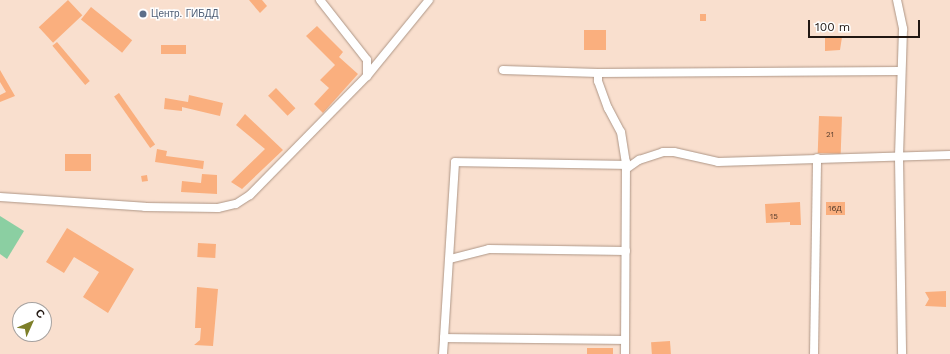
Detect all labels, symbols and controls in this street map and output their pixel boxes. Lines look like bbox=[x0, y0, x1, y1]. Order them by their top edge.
place label: Центр. ГИБДД bbox=[151, 8, 218, 20]
marker: Центр. ГИБДД bbox=[138, 9, 148, 19]
scale bar bbox=[810, 12, 922, 38]
text: 100 m bbox=[815, 20, 850, 34]
house number: 21 bbox=[826, 130, 834, 140]
house number: 16Д bbox=[828, 204, 842, 214]
house number: 15 bbox=[770, 212, 778, 222]
north arrow bbox=[12, 302, 52, 342]
text: С bbox=[33, 306, 48, 321]

